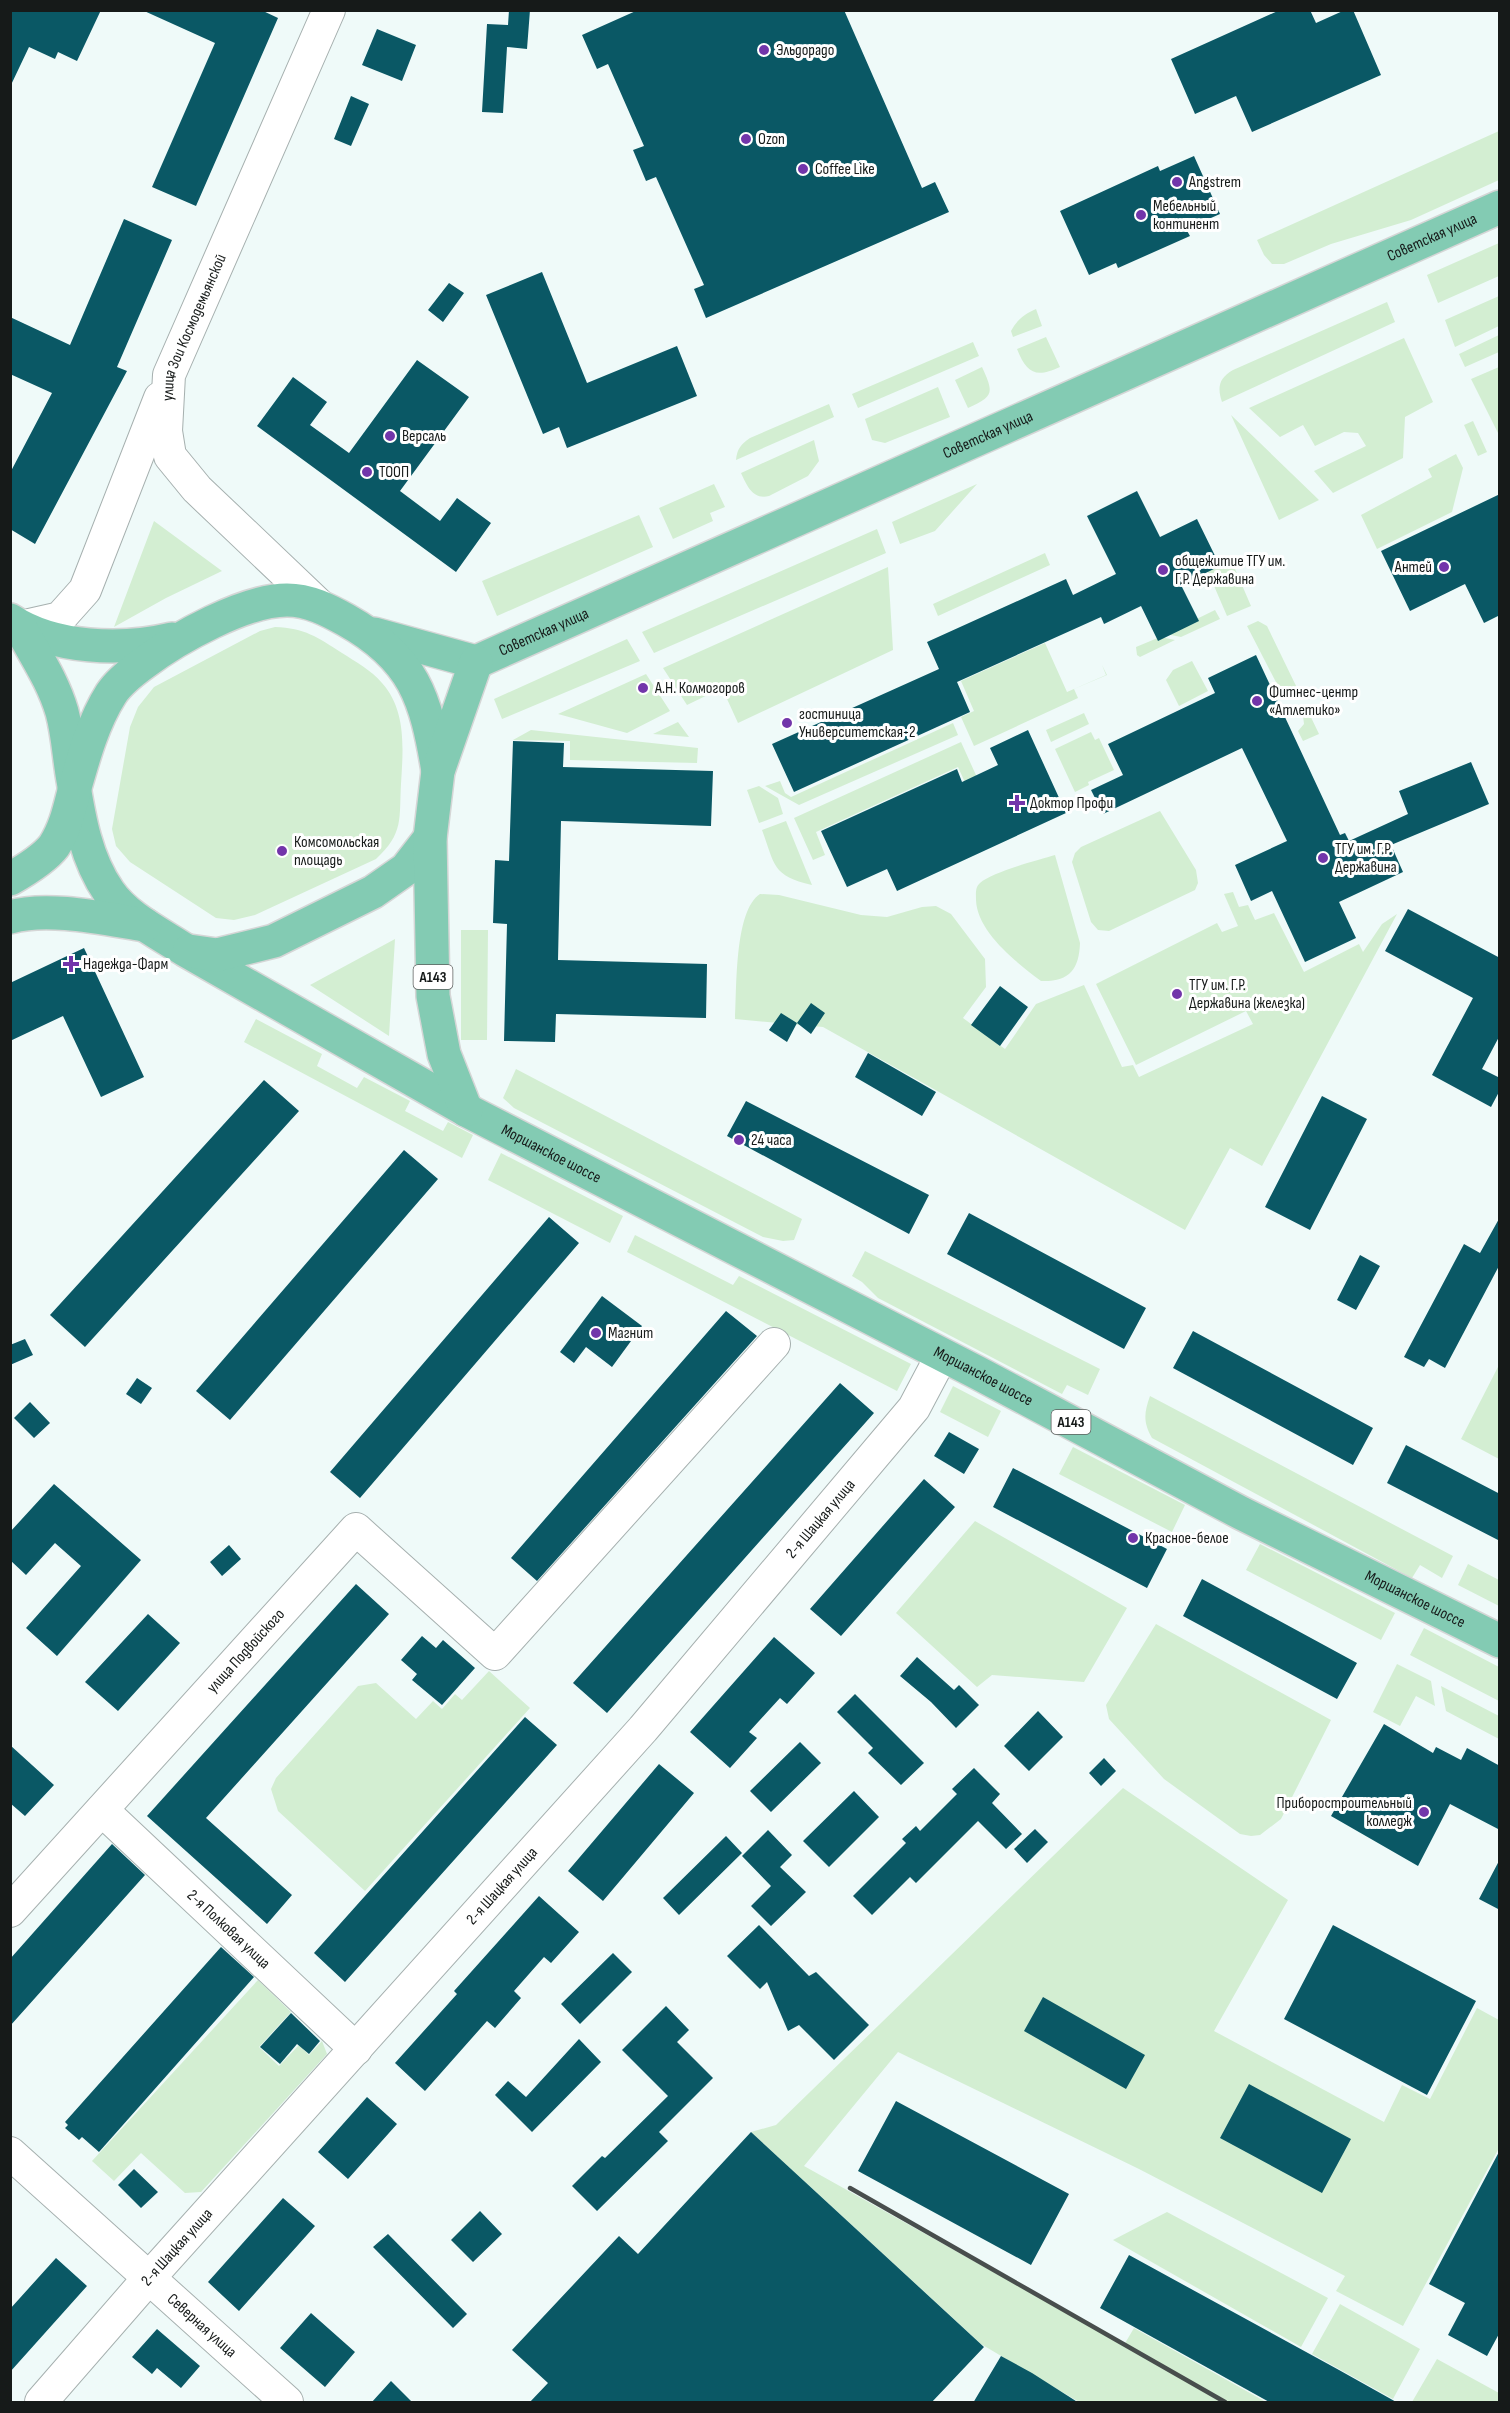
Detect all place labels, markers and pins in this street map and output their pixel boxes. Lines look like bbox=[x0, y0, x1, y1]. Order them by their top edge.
place label: Эльдорадо bbox=[776, 41, 834, 60]
marker: Эльдорадо bbox=[757, 43, 771, 57]
place label: Ozon bbox=[758, 130, 785, 149]
marker: Ozon bbox=[739, 132, 753, 146]
place label: Coffee Like bbox=[815, 160, 875, 179]
marker: Coffee Like bbox=[796, 162, 810, 176]
place label: Angstrem bbox=[1188, 173, 1241, 192]
marker: Angstrem bbox=[1170, 175, 1184, 189]
place label: Мебельный континент bbox=[1153, 197, 1219, 234]
marker: Мебельный континент bbox=[1134, 208, 1148, 222]
place label: Версаль bbox=[402, 427, 446, 446]
marker: Версаль bbox=[383, 429, 397, 443]
place label: ТООП bbox=[379, 463, 409, 482]
marker: ТООП bbox=[360, 465, 374, 479]
place label: общежитие ТГУ им. Г.Р. Державина bbox=[1175, 552, 1285, 589]
place label: Антей bbox=[1394, 558, 1432, 577]
marker: Антей bbox=[1437, 560, 1451, 574]
marker: общежитие ТГУ им. Г.Р. Державина bbox=[1156, 563, 1170, 577]
place label: А.Н. Колмогоров bbox=[654, 679, 745, 698]
marker: А.Н. Колмогоров bbox=[636, 681, 650, 695]
place label: Фитнес-центр «Атлетико» bbox=[1269, 683, 1358, 720]
marker: Фитнес-центр «Атлетико» bbox=[1250, 694, 1264, 708]
place label: гостиница Университетская-2 bbox=[799, 705, 916, 742]
marker: гостиница Университетская-2 bbox=[780, 716, 794, 730]
marker: Доктор Профи bbox=[1008, 794, 1026, 812]
place label: Доктор Профи bbox=[1030, 794, 1113, 813]
place label: Комсомольская площадь bbox=[294, 833, 379, 870]
place label: ТГУ им. Г.Р. Державина bbox=[1335, 840, 1397, 877]
marker: Комсомольская площадь bbox=[275, 844, 289, 858]
marker: ТГУ им. Г.Р. Державина bbox=[1316, 851, 1330, 865]
place label: Надежда-Фарм bbox=[83, 955, 168, 974]
marker: Надежда-Фарм bbox=[64, 957, 78, 971]
place label: ТГУ им. Г.Р. Державина (железка) bbox=[1189, 976, 1305, 1013]
marker: ТГУ им. Г.Р. Державина (железка) bbox=[1170, 987, 1184, 1001]
place label: 24 часа bbox=[751, 1131, 792, 1150]
marker: 24 часа bbox=[732, 1133, 746, 1147]
place label: Магнит bbox=[608, 1324, 653, 1343]
marker: Магнит bbox=[589, 1326, 603, 1340]
place label: Красное-белое bbox=[1145, 1529, 1229, 1548]
marker: Красное-белое bbox=[1126, 1531, 1140, 1545]
place label: Приборостроительный колледж bbox=[1277, 1794, 1412, 1831]
marker: Приборостроительный колледж bbox=[1417, 1805, 1431, 1819]

